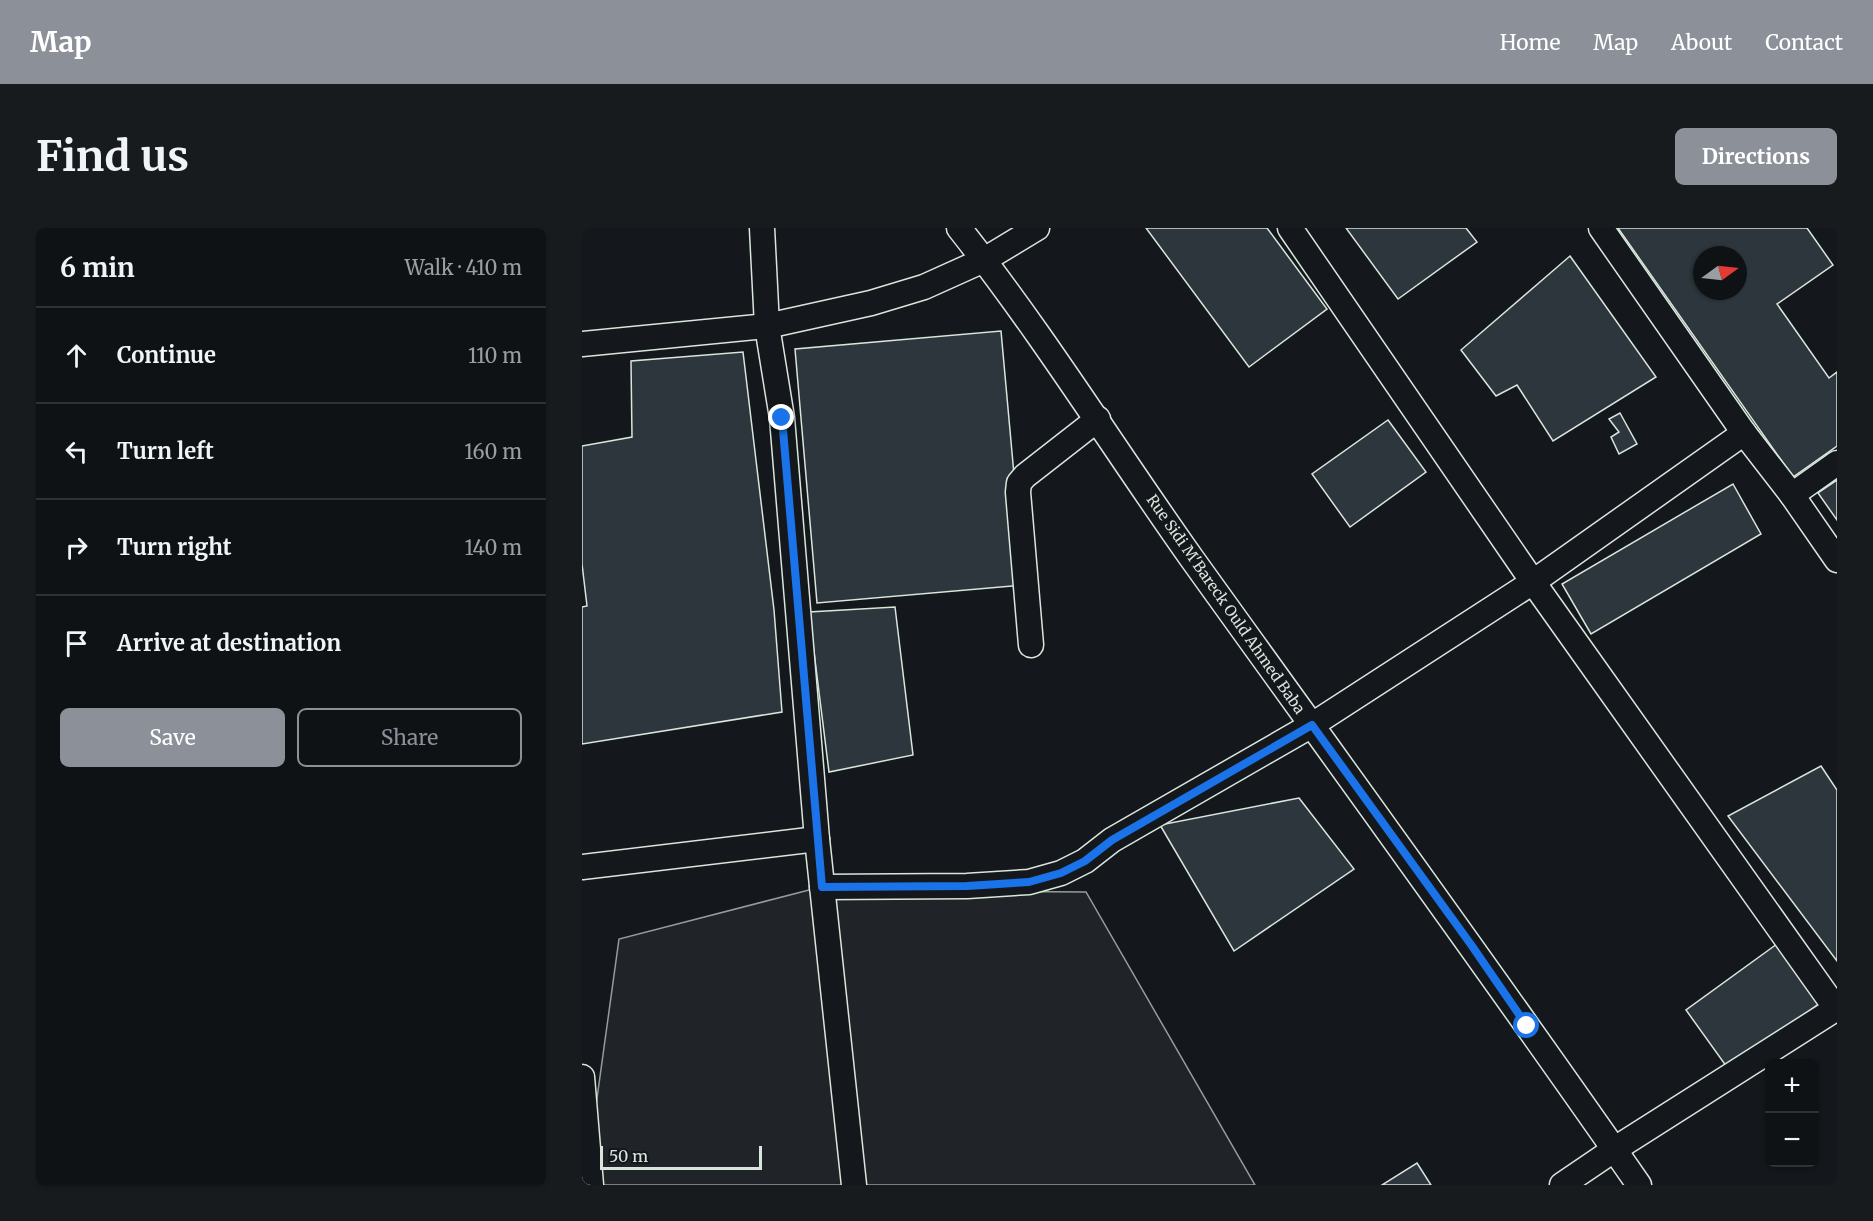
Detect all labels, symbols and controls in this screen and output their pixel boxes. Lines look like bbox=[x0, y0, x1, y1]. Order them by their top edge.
text: Map bbox=[30, 24, 92, 60]
text: Home bbox=[1500, 29, 1560, 56]
text: Map bbox=[1593, 29, 1638, 56]
text: About bbox=[1671, 29, 1732, 56]
text: Contact bbox=[1765, 29, 1843, 56]
button: Directions bbox=[1675, 128, 1837, 185]
text: Find us bbox=[36, 130, 189, 182]
north arrow bbox=[1693, 246, 1747, 300]
text: 6 min bbox=[60, 251, 135, 284]
text: Walk · 410 m bbox=[405, 255, 522, 280]
icon: ahead bbox=[60, 339, 93, 372]
text: Continue bbox=[117, 341, 216, 369]
text: 110 m bbox=[468, 343, 522, 368]
route end bbox=[768, 404, 794, 430]
icon: left bbox=[60, 435, 93, 468]
text: Turn left bbox=[117, 437, 214, 465]
text: 160 m bbox=[464, 439, 522, 464]
street label: Rue Sidi M'Bareck Ould Ahmed Baba bbox=[1143, 491, 1309, 717]
icon: right bbox=[60, 531, 93, 564]
text: Turn right bbox=[117, 533, 231, 561]
text: 140 m bbox=[465, 535, 522, 560]
icon: arrive bbox=[60, 627, 93, 660]
text: Arrive at destination bbox=[117, 629, 341, 657]
button: Save bbox=[60, 708, 285, 767]
button: Share bbox=[297, 708, 522, 767]
route start bbox=[1513, 1012, 1539, 1038]
map controls bbox=[1765, 1059, 1819, 1167]
button: + bbox=[1765, 1059, 1819, 1113]
button: − bbox=[1765, 1113, 1819, 1167]
scale bar bbox=[600, 1143, 762, 1170]
text: 50 m bbox=[609, 1146, 648, 1166]

